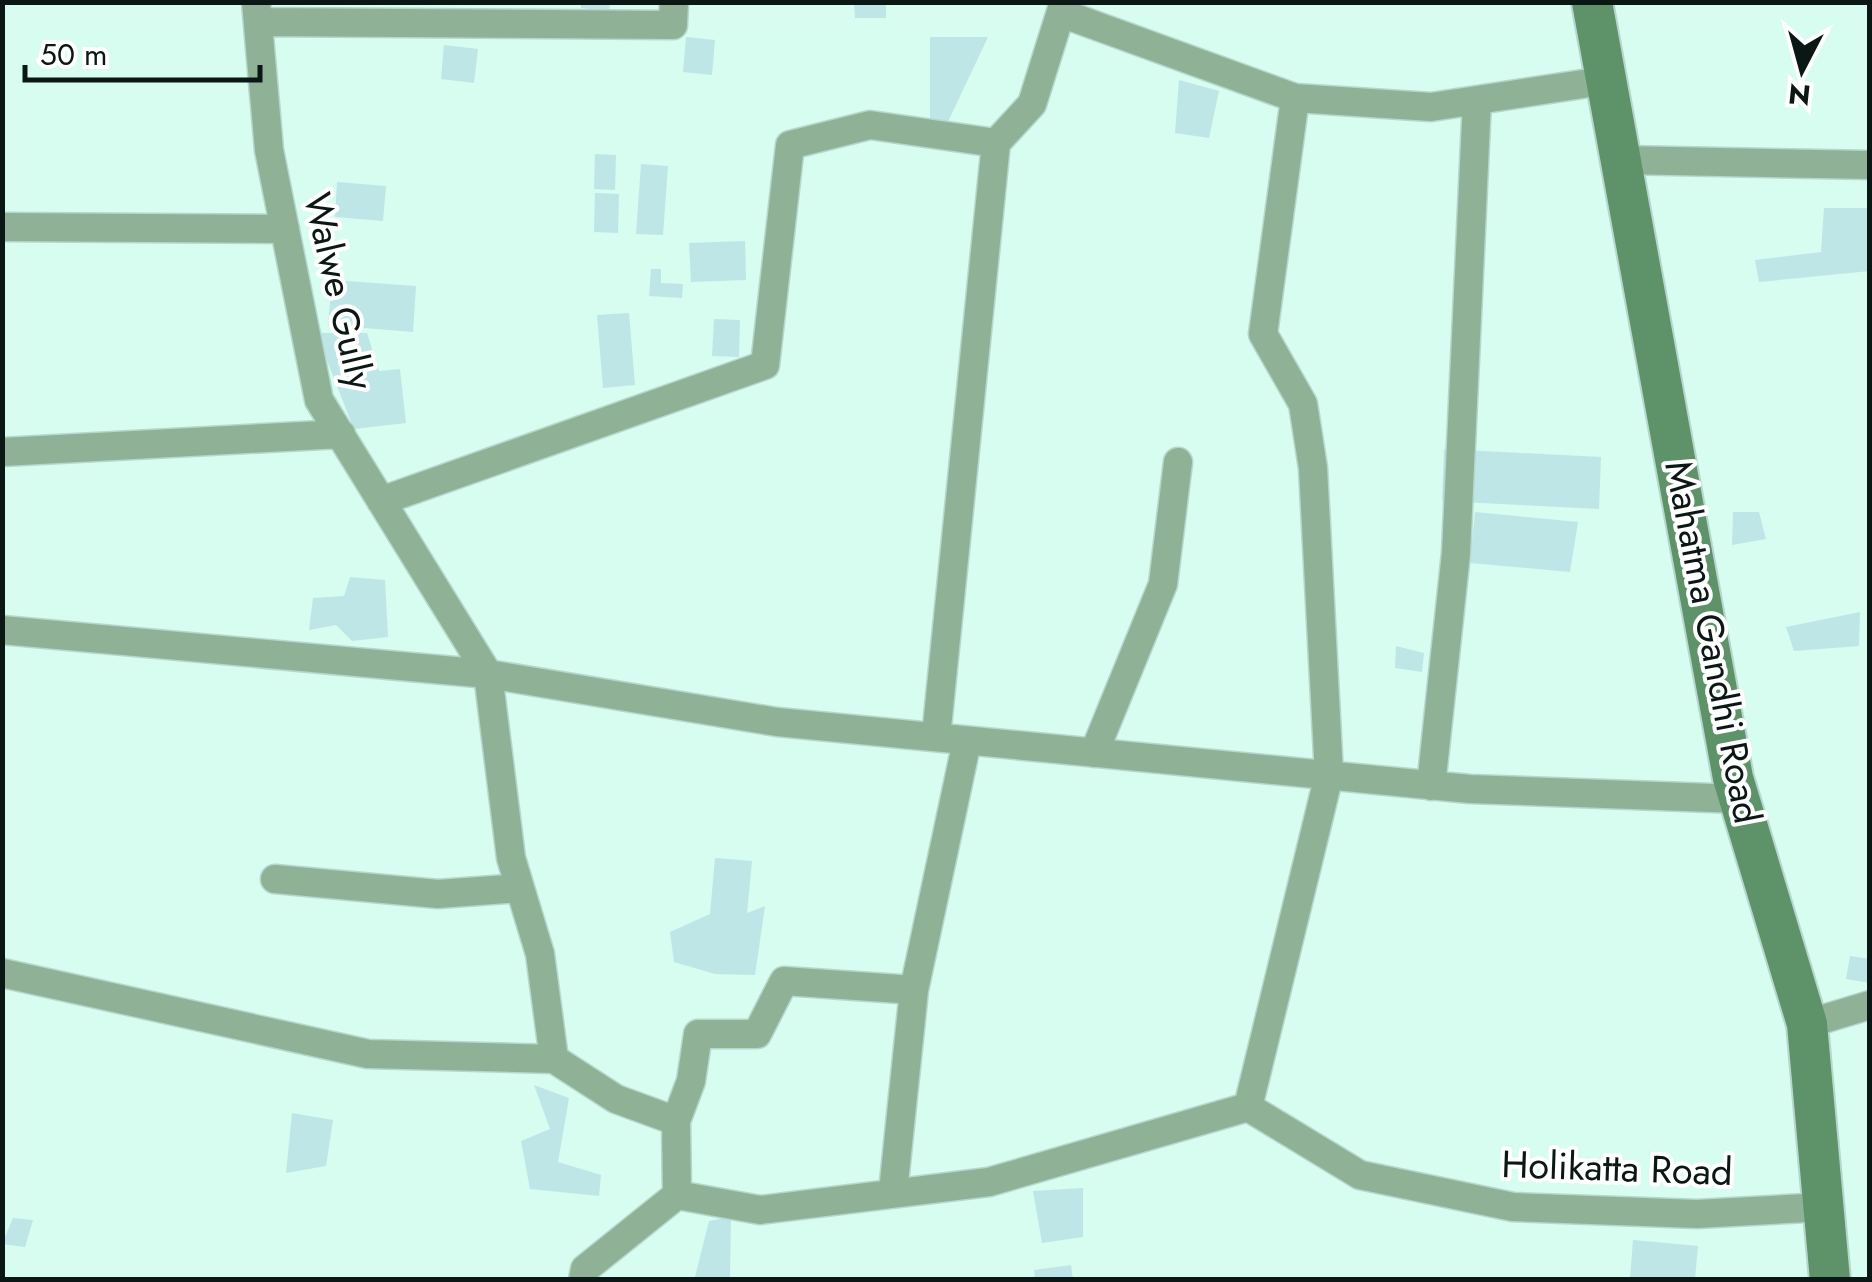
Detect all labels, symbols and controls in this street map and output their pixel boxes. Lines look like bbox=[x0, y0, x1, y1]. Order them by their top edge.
scale bar bbox=[25, 20, 260, 82]
north arrow bbox=[1752, 20, 1852, 120]
text: 50 m bbox=[40, 33, 107, 76]
text: N bbox=[1786, 73, 1813, 116]
street label: Walwe Gully bbox=[290, 187, 389, 395]
street label: Mahatma Gandhi Road bbox=[1651, 456, 1776, 828]
street label: Holikatta Road bbox=[1500, 1136, 1734, 1199]

